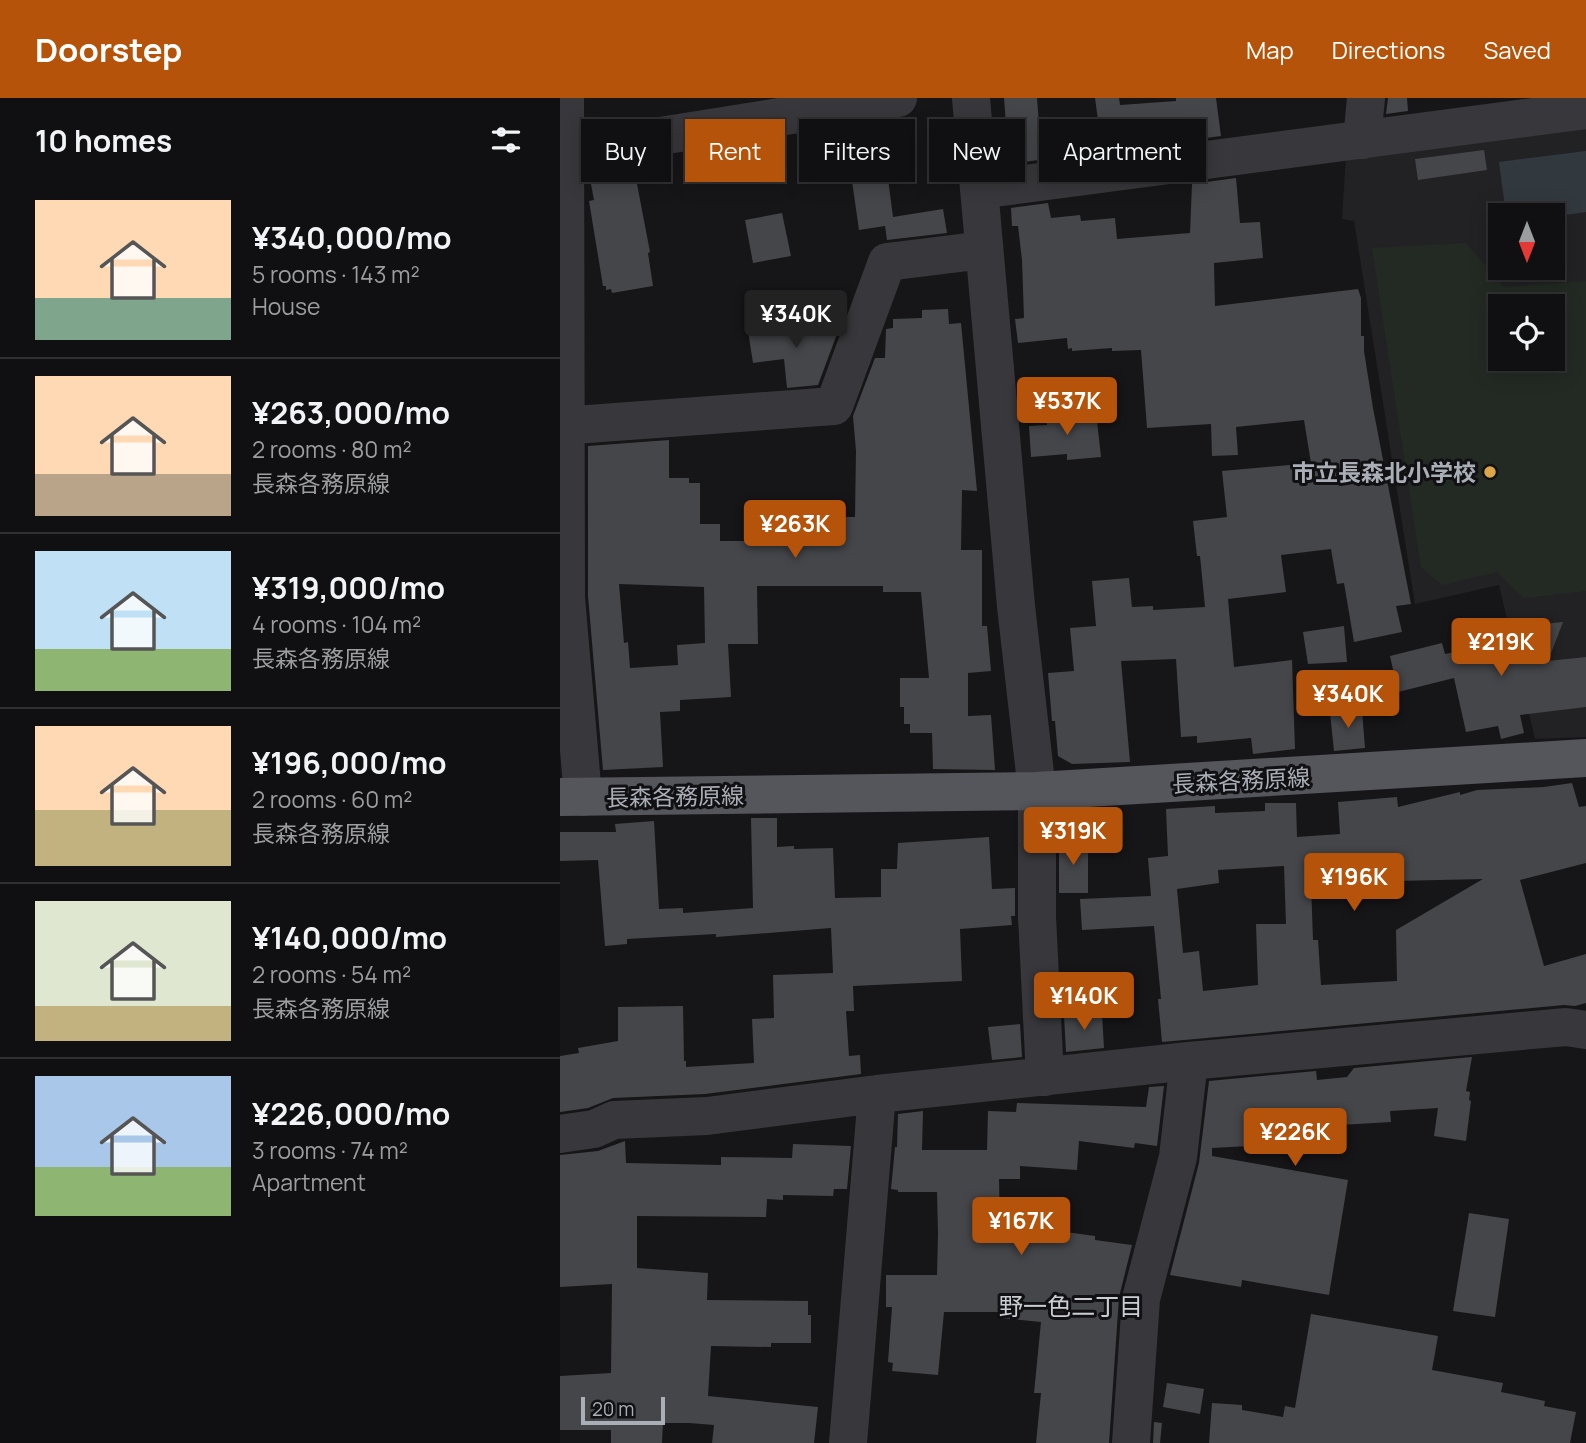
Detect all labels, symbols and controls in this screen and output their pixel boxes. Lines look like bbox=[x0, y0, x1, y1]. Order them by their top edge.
text: Doorstep bbox=[35, 27, 182, 72]
text: Map bbox=[1246, 33, 1294, 66]
text: Directions bbox=[1332, 33, 1445, 66]
text: Saved bbox=[1483, 33, 1551, 66]
chip: Buy bbox=[581, 119, 671, 182]
chip: Rent bbox=[685, 119, 785, 182]
chip: Filters bbox=[799, 119, 915, 182]
chip: New bbox=[929, 119, 1025, 182]
chip: Apartment bbox=[1039, 119, 1206, 182]
text: 10 homes bbox=[35, 120, 172, 161]
icon: filters bbox=[487, 121, 525, 159]
north arrow bbox=[1488, 203, 1564, 280]
map controls bbox=[1488, 203, 1565, 371]
text: ¥340,000/mo bbox=[252, 217, 451, 258]
icon: home bbox=[91, 228, 175, 312]
text: 5 rooms · 143 m² bbox=[252, 258, 420, 290]
text: House bbox=[252, 290, 321, 322]
pin: ¥340K bbox=[747, 290, 845, 350]
button: locate bbox=[1488, 294, 1565, 371]
text: ¥340K bbox=[760, 297, 832, 329]
pin: ¥537K bbox=[1018, 378, 1116, 437]
text: ¥537K bbox=[1033, 384, 1101, 416]
text: ¥263,000/mo bbox=[252, 392, 450, 433]
icon: home bbox=[91, 404, 175, 488]
text: 2 rooms · 80 m² bbox=[252, 433, 412, 465]
place label: 市立長森北小学校 bbox=[1292, 456, 1476, 488]
marker: 市立長森北小学校 bbox=[1482, 464, 1498, 480]
text: 長森各務原線 bbox=[252, 467, 390, 499]
pin: ¥263K bbox=[746, 500, 844, 560]
text: ¥263K bbox=[760, 507, 830, 539]
text: ¥319,000/mo bbox=[252, 567, 445, 608]
icon: home bbox=[91, 579, 175, 663]
text: 4 rooms · 104 m² bbox=[252, 608, 421, 640]
pin: ¥219K bbox=[1452, 618, 1550, 678]
text: ¥219K bbox=[1467, 625, 1535, 657]
text: 長森各務原線 bbox=[252, 642, 390, 674]
pin: ¥340K bbox=[1299, 670, 1397, 730]
text: ¥340K bbox=[1312, 677, 1384, 709]
text: ¥196,000/mo bbox=[252, 742, 446, 783]
icon: home bbox=[91, 754, 175, 838]
street label: 長森各務原線 bbox=[1171, 760, 1311, 800]
street label: 長森各務原線 bbox=[606, 779, 744, 813]
text: 2 rooms · 60 m² bbox=[252, 783, 413, 815]
pin: ¥319K bbox=[1024, 808, 1122, 867]
text: ¥319K bbox=[1040, 814, 1106, 846]
text: 長森各務原線 bbox=[252, 817, 390, 849]
pin: ¥196K bbox=[1305, 854, 1403, 913]
text: ¥196K bbox=[1320, 860, 1388, 892]
text: ¥140,000/mo bbox=[252, 917, 447, 958]
icon: home bbox=[91, 929, 175, 1013]
text: 2 rooms · 54 m² bbox=[252, 958, 411, 990]
pin: ¥140K bbox=[1035, 972, 1133, 1032]
text: ¥140K bbox=[1050, 979, 1118, 1011]
text: 長森各務原線 bbox=[252, 992, 390, 1024]
text: ¥226,000/mo bbox=[252, 1093, 450, 1134]
icon: home bbox=[91, 1104, 175, 1188]
pin: ¥226K bbox=[1246, 1108, 1344, 1168]
text: ¥226K bbox=[1260, 1115, 1330, 1147]
text: 3 rooms · 74 m² bbox=[252, 1134, 408, 1166]
text: Apartment bbox=[252, 1166, 366, 1198]
pin: ¥167K bbox=[972, 1198, 1070, 1257]
text: ¥167K bbox=[988, 1204, 1054, 1236]
district label: 野一色二丁目 bbox=[999, 1289, 1143, 1322]
scale bar bbox=[581, 1394, 665, 1426]
text: 20 m bbox=[592, 1396, 634, 1422]

